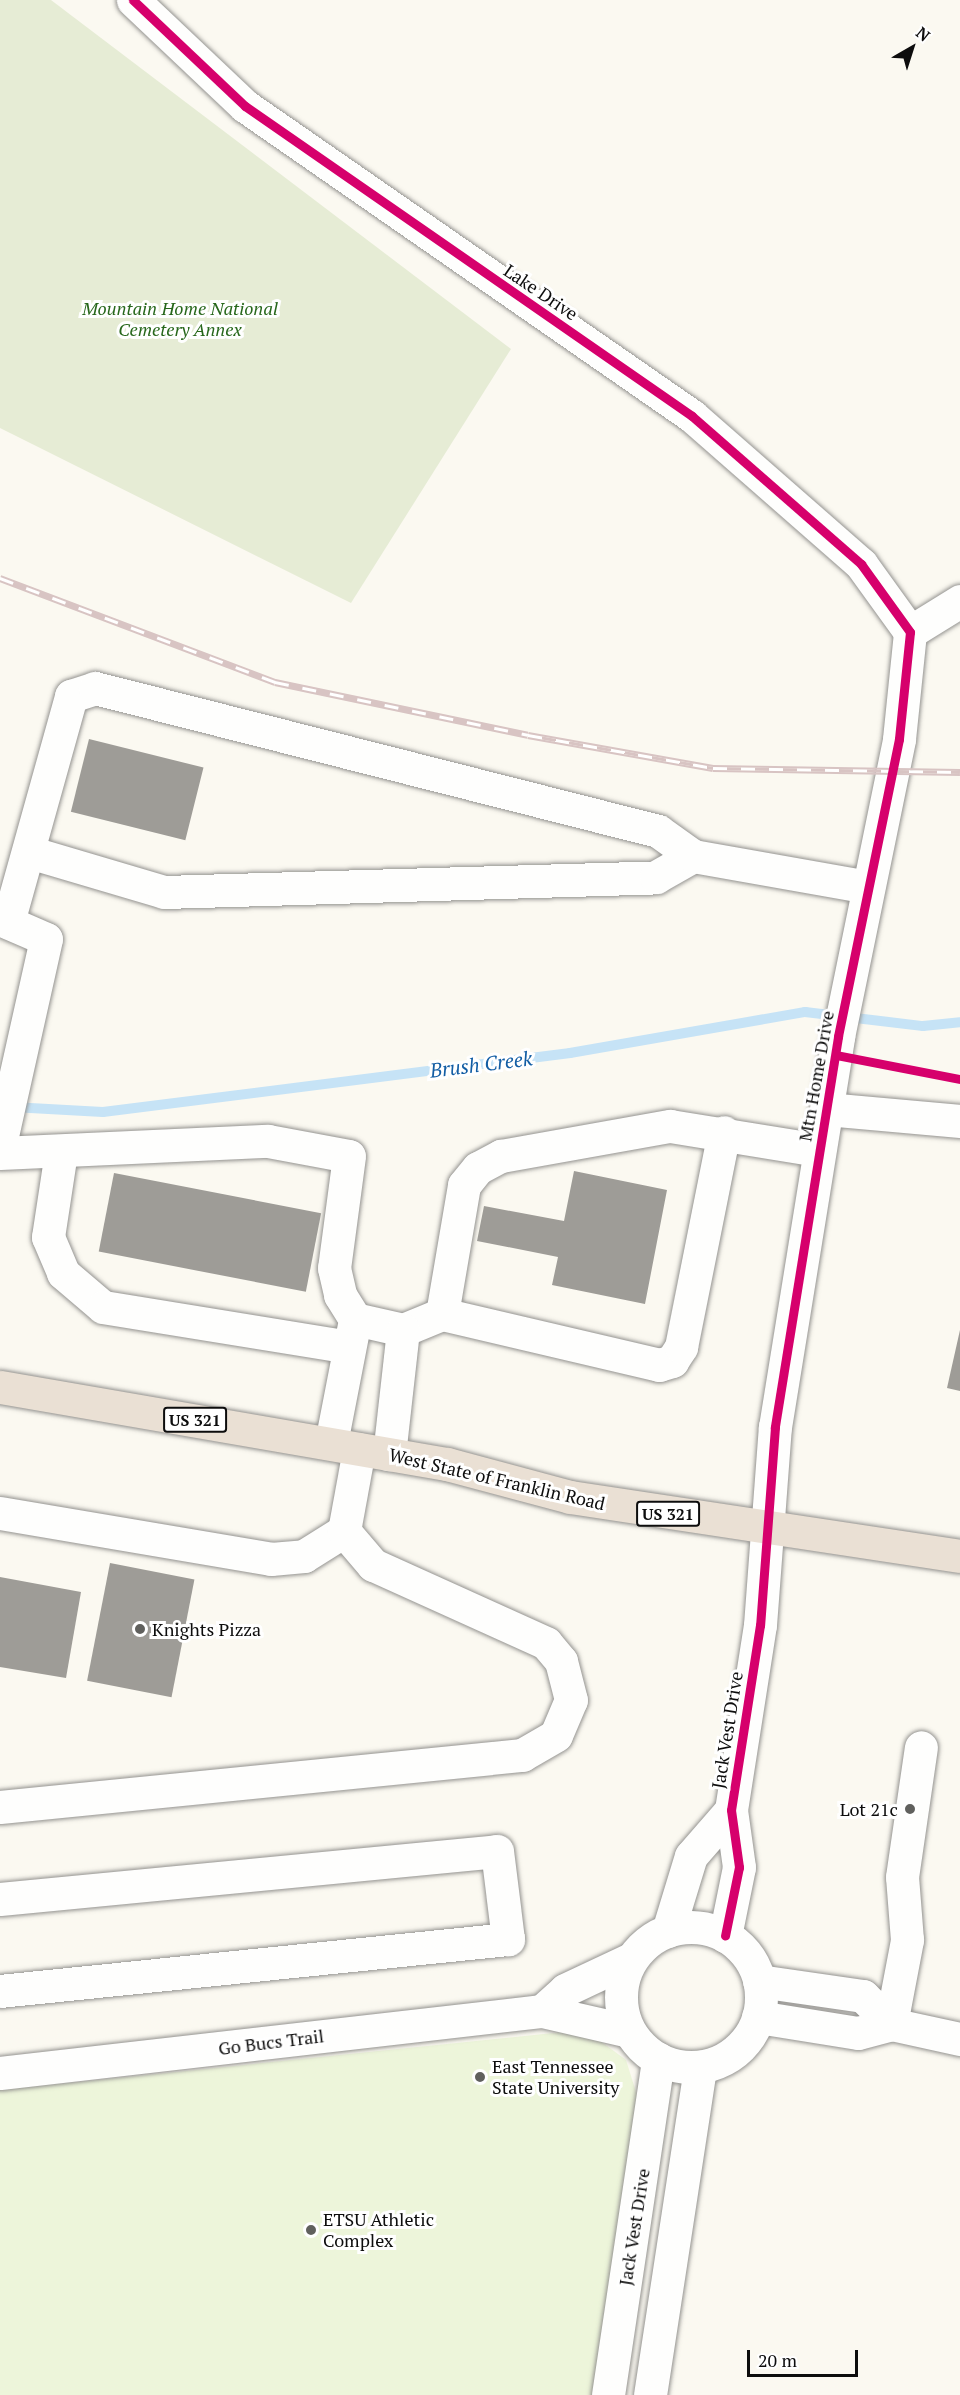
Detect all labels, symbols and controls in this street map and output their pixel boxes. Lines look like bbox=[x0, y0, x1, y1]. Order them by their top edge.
north arrow bbox=[882, 18, 942, 78]
text: N bbox=[912, 22, 935, 46]
street label: Lake Drive bbox=[500, 259, 582, 325]
park label: Mountain Home National Cemetery Annex bbox=[82, 298, 278, 340]
street label: Mtn Home Drive bbox=[794, 1009, 838, 1143]
water label: Brush Creek bbox=[428, 1046, 534, 1082]
road number: US 321 bbox=[162, 1407, 228, 1433]
street label: West State of Franklin Road bbox=[387, 1444, 607, 1514]
road number: US 321 bbox=[635, 1501, 701, 1527]
place label: Knights Pizza bbox=[152, 1618, 261, 1640]
marker: Knights Pizza bbox=[133, 1622, 147, 1636]
street label: Jack Vest Drive bbox=[707, 1670, 747, 1790]
place label: Lot 21c bbox=[840, 1798, 898, 1820]
marker: Lot 21c bbox=[903, 1802, 917, 1816]
street label: Go Bucs Trail bbox=[217, 2025, 325, 2059]
place label: East Tennessee State University bbox=[492, 2056, 619, 2098]
marker: East Tennessee State University bbox=[473, 2070, 487, 2084]
street label: Jack Vest Drive bbox=[614, 2167, 654, 2287]
place label: ETSU Athletic Complex bbox=[323, 2209, 434, 2252]
marker: ETSU Athletic Complex bbox=[304, 2223, 318, 2237]
scale bar bbox=[750, 2338, 861, 2376]
text: 20 m bbox=[758, 2348, 797, 2372]

